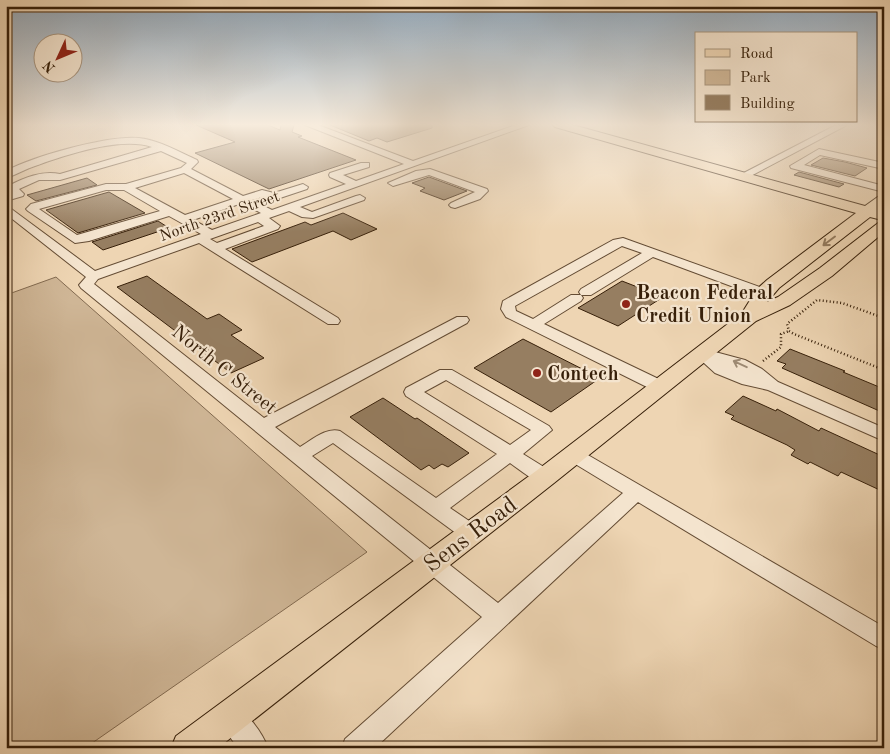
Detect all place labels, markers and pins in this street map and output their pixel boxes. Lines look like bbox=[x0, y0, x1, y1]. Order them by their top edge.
place label: Beacon Federal Credit Union bbox=[636, 284, 773, 327]
marker: Beacon Federal Credit Union bbox=[620, 298, 632, 310]
place label: Contech bbox=[547, 365, 619, 385]
marker: Contech bbox=[531, 367, 543, 379]

